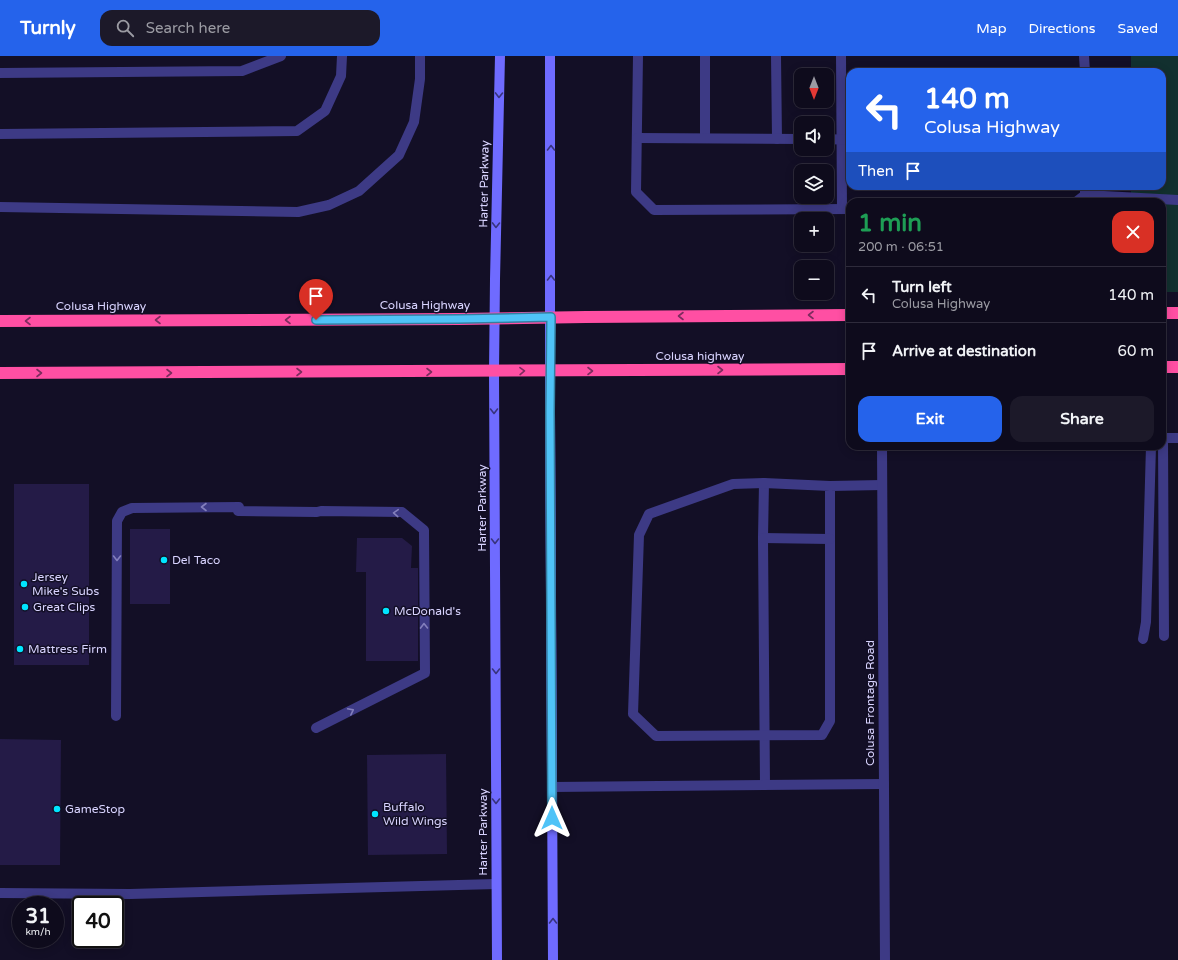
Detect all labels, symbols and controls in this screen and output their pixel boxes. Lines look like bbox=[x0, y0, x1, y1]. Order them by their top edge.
search box bbox=[100, 10, 380, 46]
text: Turnly bbox=[20, 17, 76, 39]
icon: search bbox=[114, 17, 136, 39]
text: Search here bbox=[146, 19, 230, 37]
text: Map bbox=[976, 20, 1007, 37]
text: Directions bbox=[1029, 20, 1096, 37]
text: Saved bbox=[1118, 20, 1158, 37]
north arrow bbox=[794, 68, 834, 108]
map controls bbox=[794, 68, 834, 300]
text: 140 m bbox=[924, 82, 1010, 116]
icon: left bbox=[858, 84, 910, 136]
one-way arrow bbox=[495, 92, 504, 98]
button: sound bbox=[794, 116, 834, 156]
text: Colusa Highway bbox=[924, 116, 1060, 138]
street label: Harter Parkway bbox=[476, 140, 492, 228]
one-way arrow bbox=[547, 145, 555, 151]
icon: arrive bbox=[902, 160, 924, 182]
text: Then bbox=[858, 162, 894, 180]
button: layers bbox=[794, 164, 834, 204]
text: 1 min bbox=[858, 209, 922, 238]
button: close bbox=[1112, 211, 1154, 253]
button: + bbox=[794, 212, 834, 252]
one-way arrow bbox=[492, 222, 501, 228]
text: 200 m · 06:51 bbox=[858, 239, 944, 255]
button: − bbox=[794, 260, 834, 300]
one-way arrow bbox=[547, 275, 555, 281]
text: Turn left bbox=[892, 278, 952, 296]
pin bbox=[299, 279, 333, 320]
icon: left bbox=[858, 284, 880, 306]
icon: arrive bbox=[305, 285, 327, 307]
text: 140 m bbox=[1108, 286, 1154, 304]
text: Colusa Highway bbox=[892, 296, 990, 312]
street label: Colusa Highway bbox=[380, 298, 471, 312]
street label: Colusa Highway bbox=[56, 299, 147, 313]
one-way arrow bbox=[808, 311, 814, 319]
one-way arrow bbox=[678, 312, 684, 320]
one-way arrow bbox=[155, 316, 161, 324]
one-way arrow bbox=[285, 316, 291, 324]
one-way arrow bbox=[25, 317, 31, 325]
icon: arrive bbox=[858, 340, 880, 362]
text: Arrive at destination bbox=[892, 342, 1036, 360]
text: 60 m bbox=[1117, 342, 1154, 360]
street label: Colusa highway bbox=[656, 349, 745, 363]
one-way arrow bbox=[717, 366, 723, 374]
one-way arrow bbox=[519, 367, 525, 375]
one-way arrow bbox=[587, 367, 593, 375]
one-way arrow bbox=[296, 368, 302, 376]
one-way arrow bbox=[426, 368, 432, 376]
one-way arrow bbox=[36, 369, 42, 377]
one-way arrow bbox=[166, 369, 172, 377]
button: Exit bbox=[858, 396, 1002, 442]
button: Share bbox=[1010, 396, 1154, 442]
one-way arrow bbox=[490, 408, 498, 414]
street label: Harter Parkway bbox=[475, 464, 489, 552]
one-way arrow bbox=[201, 503, 207, 511]
one-way arrow bbox=[393, 508, 399, 517]
one-way arrow bbox=[491, 538, 499, 544]
place label: Del Taco bbox=[172, 553, 220, 567]
one-way arrow bbox=[113, 555, 121, 561]
marker: Del Taco bbox=[159, 555, 169, 565]
place label: Jersey Mike's Subs bbox=[32, 570, 99, 598]
marker: Jersey Mike's Subs bbox=[19, 579, 29, 589]
place label: Great Clips bbox=[33, 600, 95, 614]
marker: Great Clips bbox=[20, 602, 30, 612]
place label: McDonald's bbox=[394, 604, 461, 618]
marker: McDonald's bbox=[381, 606, 391, 616]
one-way arrow bbox=[420, 623, 429, 629]
street label: Colusa Frontage Road bbox=[863, 640, 877, 766]
place label: Mattress Firm bbox=[28, 642, 107, 656]
marker: Mattress Firm bbox=[15, 644, 25, 654]
one-way arrow bbox=[491, 668, 500, 674]
one-way arrow bbox=[346, 708, 354, 715]
street label: Harter Parkway bbox=[476, 788, 490, 876]
position arrow bbox=[531, 797, 573, 839]
one-way arrow bbox=[492, 798, 500, 804]
place label: Buffalo Wild Wings bbox=[383, 800, 448, 828]
place label: GameStop bbox=[65, 802, 125, 816]
marker: GameStop bbox=[52, 804, 62, 814]
marker: Buffalo Wild Wings bbox=[370, 809, 380, 819]
speed limit sign: 40 bbox=[72, 896, 124, 948]
text: 31 bbox=[25, 905, 51, 929]
one-way arrow bbox=[549, 918, 557, 924]
text: km/h bbox=[25, 926, 51, 938]

